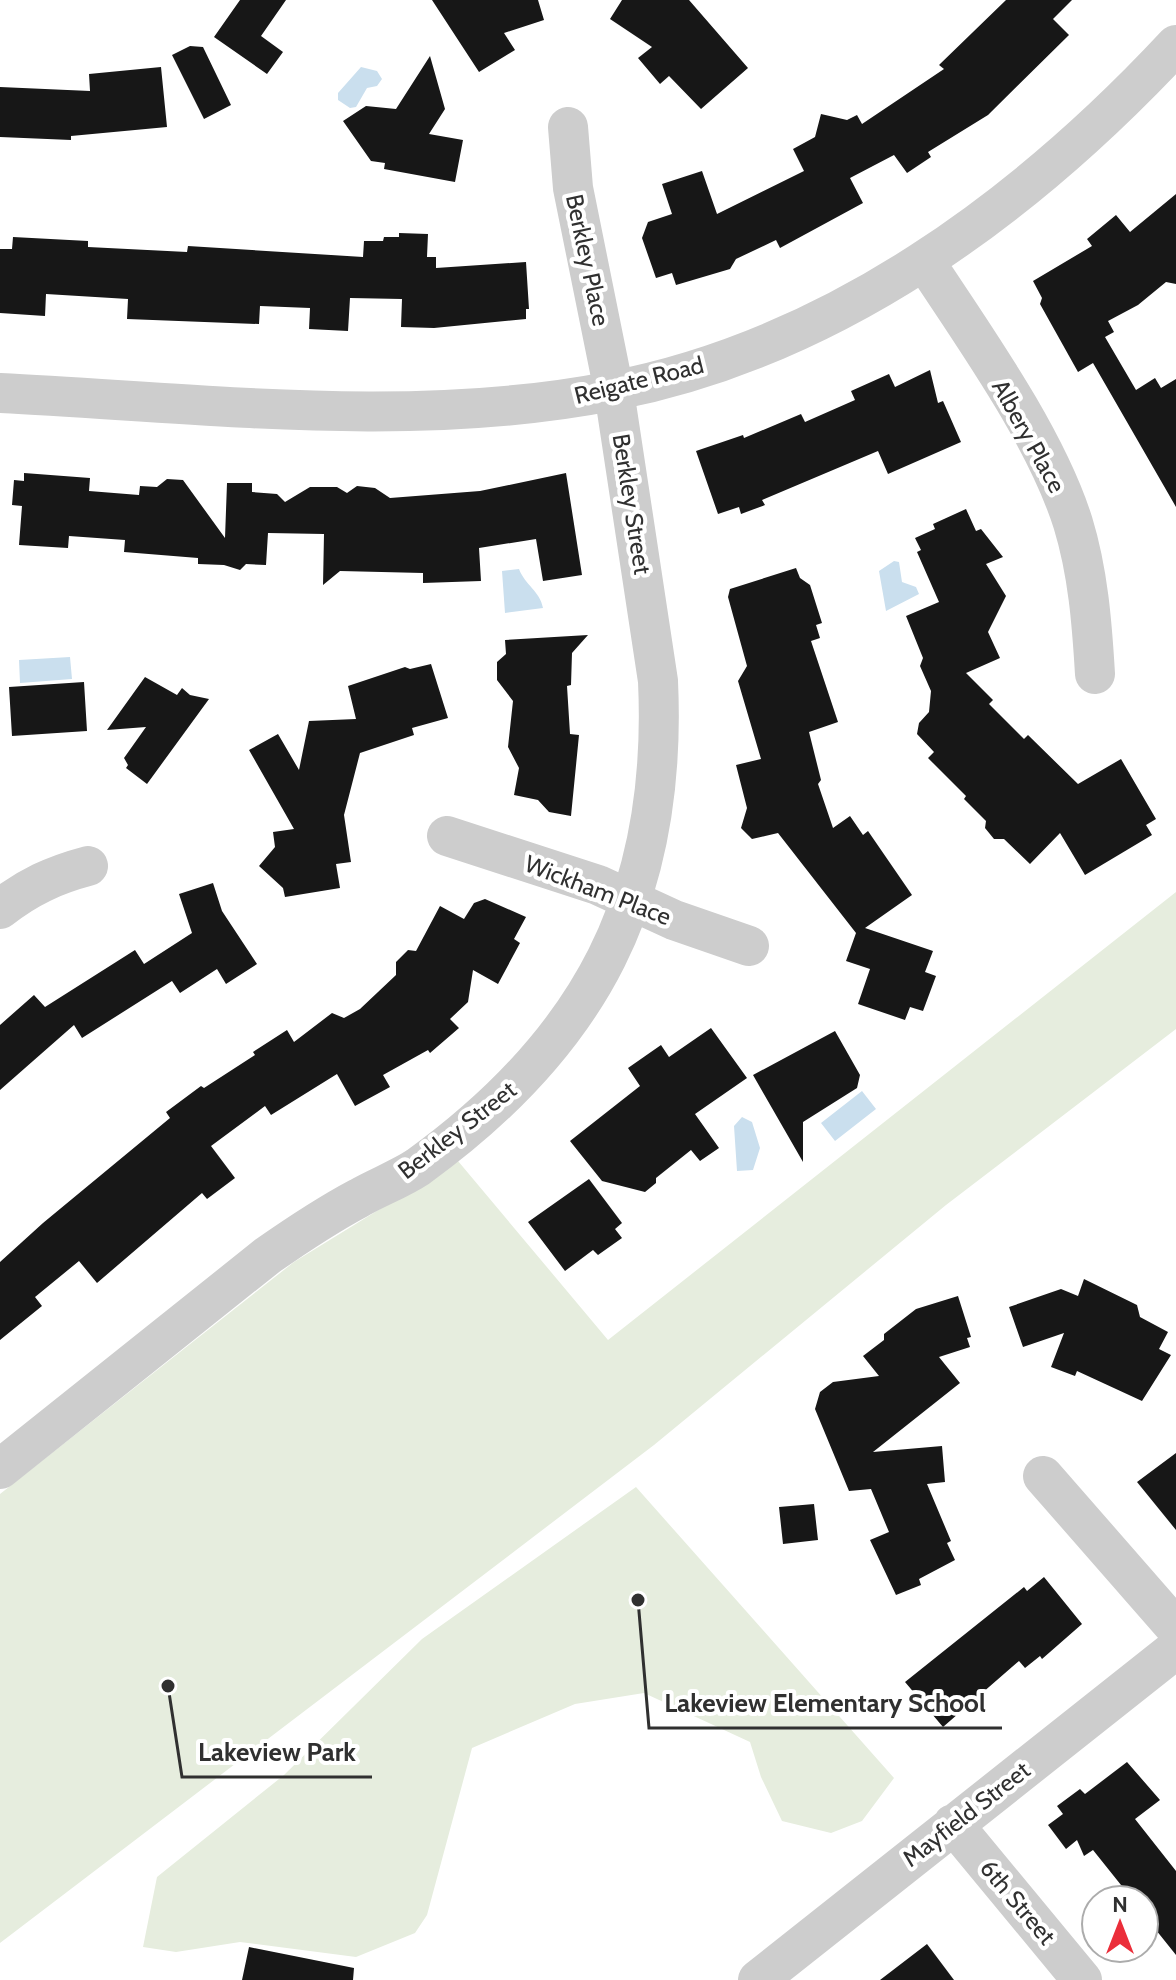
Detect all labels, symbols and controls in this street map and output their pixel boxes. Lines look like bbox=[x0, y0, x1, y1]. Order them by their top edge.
street label: Berkley Place bbox=[560, 191, 616, 329]
street label: Reigate Road bbox=[571, 350, 707, 410]
street label: Albery Place bbox=[986, 374, 1072, 498]
street label: Berkley Street bbox=[607, 432, 657, 576]
street label: Wickham Place bbox=[521, 849, 675, 931]
street label: Berkley Street bbox=[392, 1075, 522, 1185]
callout: Lakeview Elementary School bbox=[649, 1678, 1002, 1728]
text: Lakeview Elementary School bbox=[664, 1687, 986, 1719]
callout: Lakeview Park bbox=[182, 1727, 372, 1777]
text: Lakeview Park bbox=[198, 1736, 356, 1768]
street label: Mayfield Street bbox=[896, 1755, 1036, 1873]
street label: 6th Street bbox=[974, 1854, 1062, 1950]
north arrow bbox=[1080, 1884, 1160, 1964]
text: N bbox=[1112, 1891, 1128, 1918]

